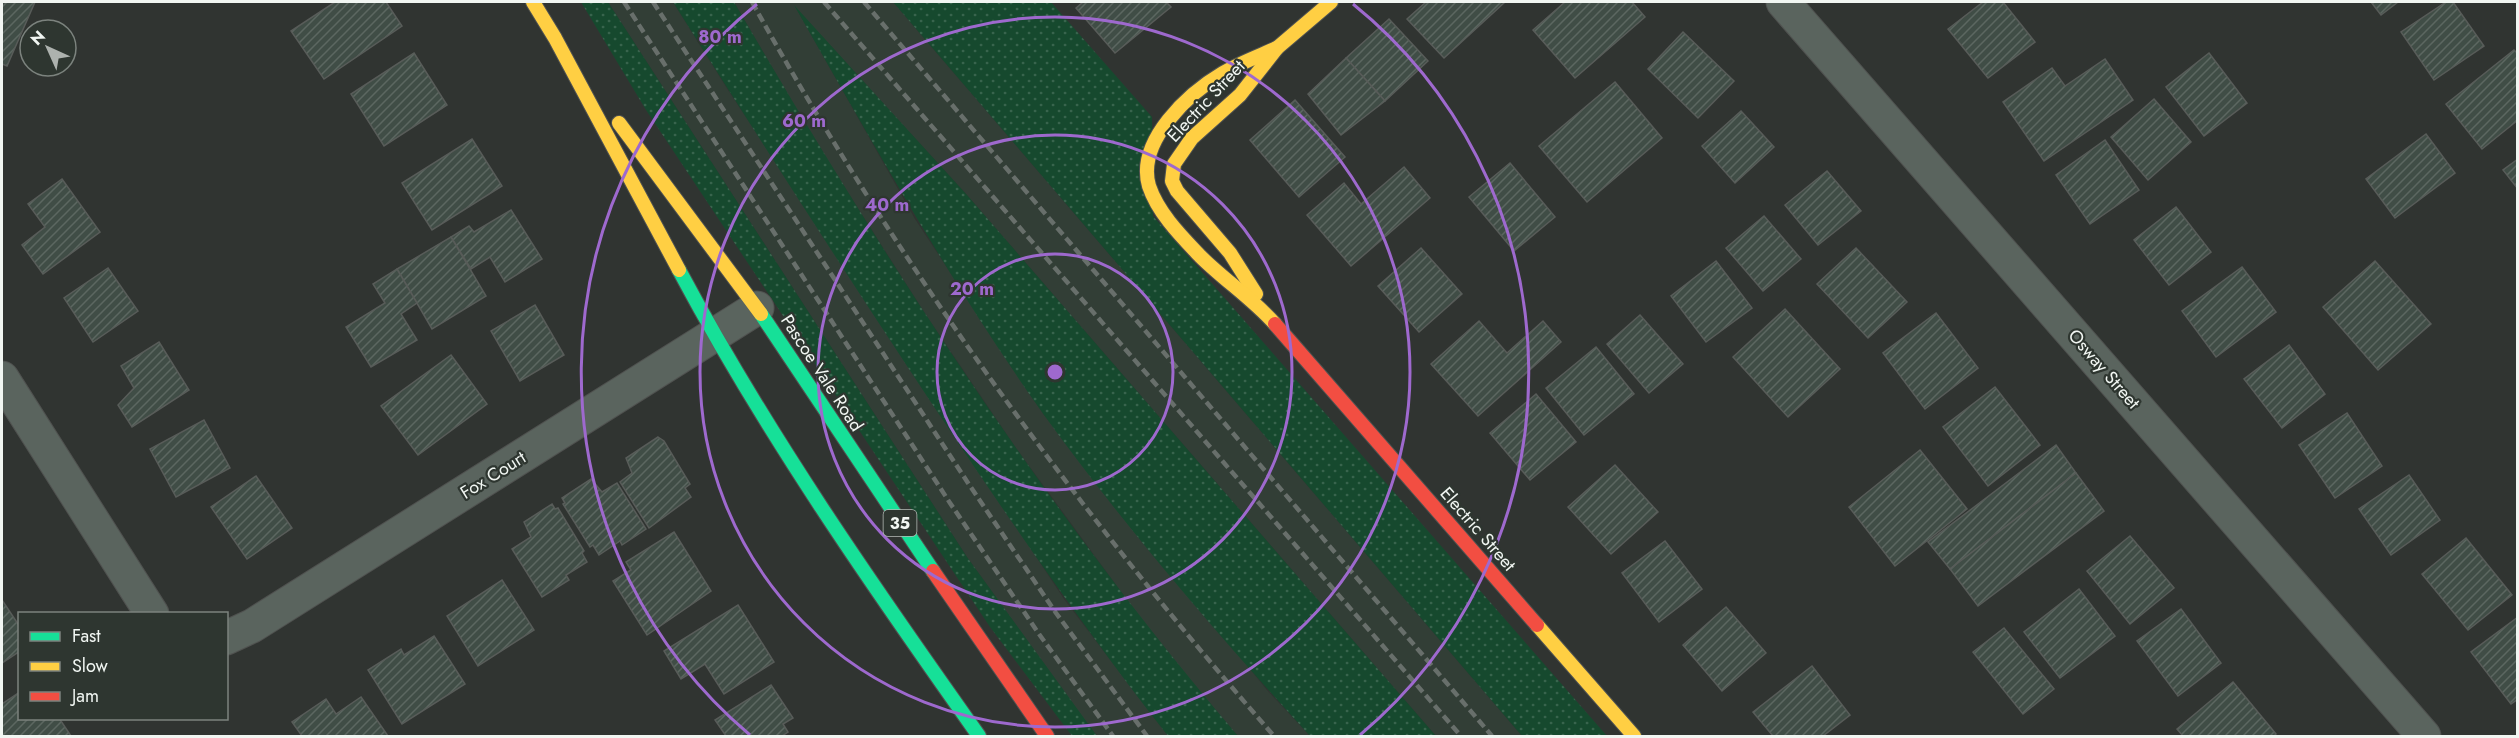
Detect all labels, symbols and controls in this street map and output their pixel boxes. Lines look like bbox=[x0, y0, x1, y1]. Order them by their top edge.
north arrow bbox=[18, 18, 78, 78]
text: 80 m bbox=[698, 24, 742, 50]
text: N bbox=[25, 25, 50, 50]
street label: Electric Street bbox=[1161, 54, 1251, 148]
text: 60 m bbox=[782, 108, 826, 134]
text: 40 m bbox=[865, 192, 909, 218]
text: 20 m bbox=[950, 276, 994, 302]
street label: Pascoe Vale Road bbox=[774, 309, 870, 437]
street label: Osway Street bbox=[2062, 323, 2147, 415]
centre of rings bbox=[1045, 362, 1065, 382]
street label: Fox Court bbox=[455, 444, 531, 505]
street label: Electric Street bbox=[1434, 481, 1522, 577]
road number: 35 bbox=[884, 510, 916, 536]
legend bbox=[18, 612, 228, 720]
text: Fast bbox=[72, 623, 101, 649]
text: Slow bbox=[72, 653, 109, 679]
text: Jam bbox=[70, 683, 99, 709]

